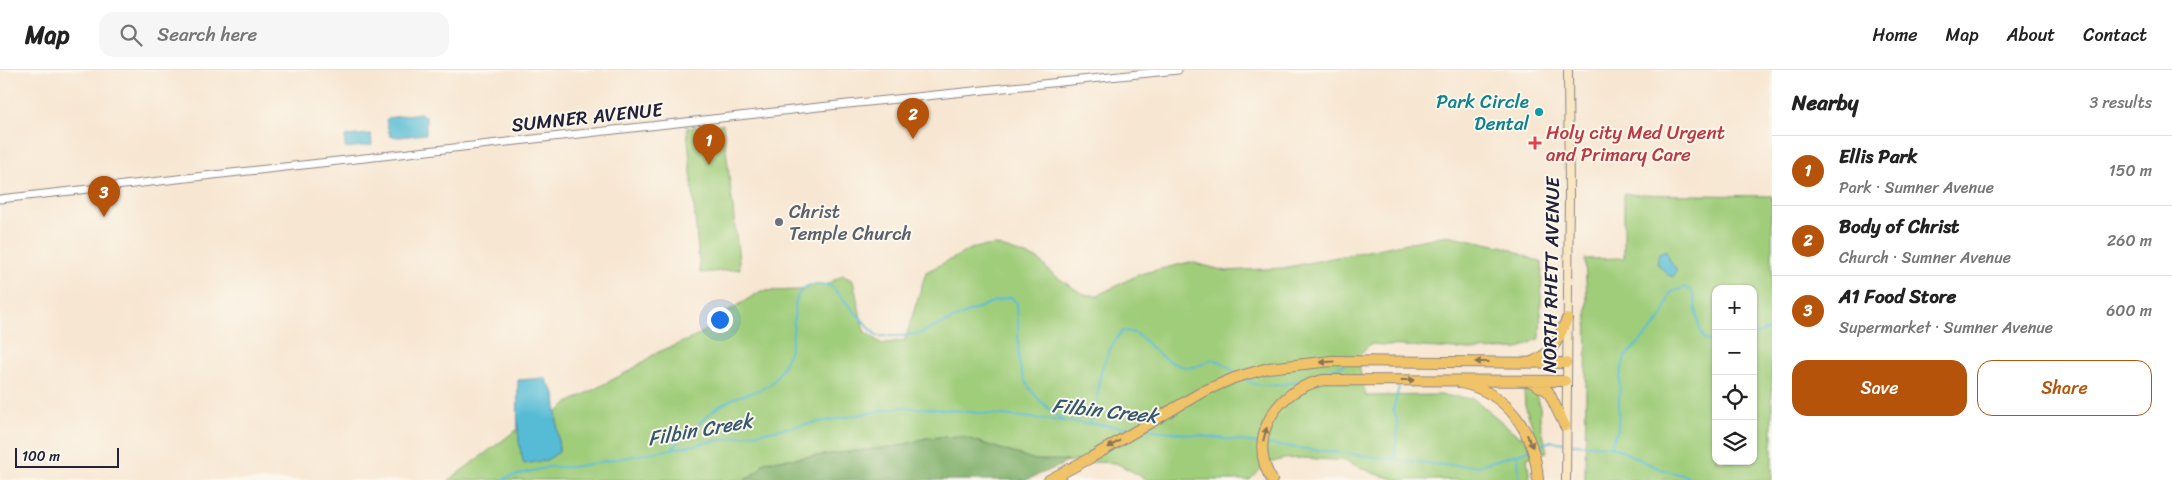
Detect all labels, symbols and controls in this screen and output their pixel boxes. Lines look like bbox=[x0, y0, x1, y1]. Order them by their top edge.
search box bbox=[99, 12, 449, 57]
text: Map bbox=[25, 14, 69, 56]
text: Search here bbox=[157, 18, 257, 51]
text: Home bbox=[1873, 19, 1918, 51]
text: Map bbox=[1946, 19, 1979, 51]
text: About bbox=[2007, 19, 2055, 51]
text: Contact bbox=[2083, 19, 2147, 51]
icon: search bbox=[117, 21, 145, 49]
text: Nearby bbox=[1792, 84, 1858, 122]
place label: Park Circle Dental bbox=[1436, 85, 1530, 140]
text: 3 results bbox=[2089, 88, 2152, 117]
street label: SUMNER AVENUE bbox=[510, 93, 666, 141]
pin: 2 bbox=[897, 98, 929, 139]
marker: Park Circle Dental bbox=[1533, 106, 1545, 118]
place label: Holy city Med Urgent and Primary Care bbox=[1546, 116, 1725, 171]
pin: 1 bbox=[693, 124, 725, 165]
marker: Holy city Med Urgent and Primary Care bbox=[1528, 136, 1542, 150]
text: Ellis Park bbox=[1839, 140, 1917, 173]
text: 1 bbox=[1805, 156, 1811, 185]
text: 150 m bbox=[2109, 156, 2152, 185]
text: Park · Sumner Avenue bbox=[1839, 173, 1994, 202]
street label: NORTH RHETT AVENUE bbox=[1533, 175, 1569, 373]
pin: 3 bbox=[88, 176, 120, 217]
place label: Christ Temple Church bbox=[789, 195, 912, 250]
text: Body of Christ bbox=[1839, 210, 1959, 243]
marker: Christ Temple Church bbox=[773, 216, 785, 228]
text: 2 bbox=[1803, 226, 1813, 255]
text: 260 m bbox=[2107, 226, 2152, 255]
text: Church · Sumner Avenue bbox=[1839, 243, 2011, 272]
text: A1 Food Store bbox=[1839, 280, 1956, 313]
map controls bbox=[1712, 285, 1757, 465]
button: + bbox=[1712, 285, 1757, 330]
text: 3 bbox=[1804, 296, 1812, 325]
text: 600 m bbox=[2106, 296, 2152, 325]
your location bbox=[707, 307, 733, 333]
text: Supermarket · Sumner Avenue bbox=[1839, 313, 2053, 342]
button: − bbox=[1712, 330, 1757, 375]
one-way arrow bbox=[1319, 358, 1335, 366]
one-way arrow bbox=[1474, 358, 1490, 366]
button: Save bbox=[1792, 360, 1967, 416]
button: Share bbox=[1977, 360, 2152, 416]
button: locate bbox=[1712, 375, 1757, 420]
one-way arrow bbox=[1401, 376, 1417, 384]
water label: Filbin Creek bbox=[1051, 388, 1162, 434]
water label: Filbin Creek bbox=[645, 403, 757, 456]
button: layers bbox=[1712, 420, 1757, 465]
one-way arrow bbox=[1261, 426, 1269, 441]
one-way arrow bbox=[1526, 434, 1534, 449]
one-way arrow bbox=[1108, 440, 1121, 449]
text: 100 m bbox=[22, 444, 60, 469]
scale bar bbox=[15, 445, 119, 468]

